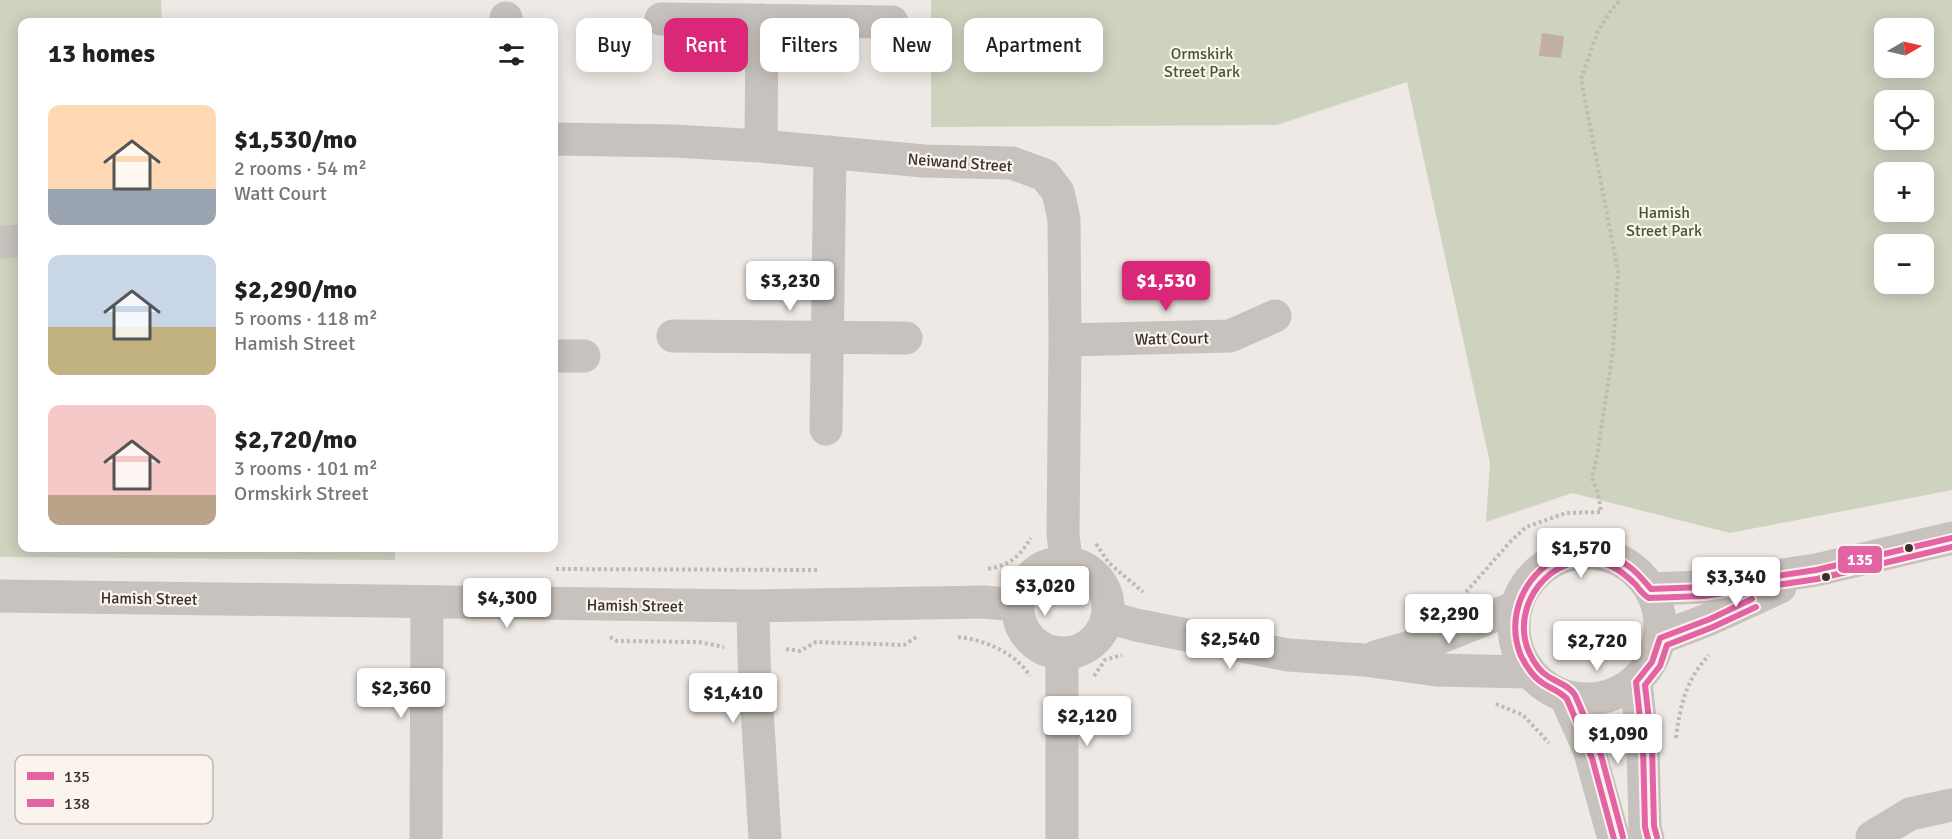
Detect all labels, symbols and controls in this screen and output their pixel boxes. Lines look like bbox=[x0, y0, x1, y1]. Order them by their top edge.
chip: Buy bbox=[576, 18, 652, 72]
chip: Rent bbox=[664, 18, 748, 72]
chip: Filters bbox=[760, 18, 859, 72]
chip: New bbox=[871, 18, 952, 72]
chip: Apartment bbox=[964, 18, 1103, 72]
north arrow bbox=[1874, 18, 1934, 78]
map controls bbox=[1874, 18, 1934, 294]
text: 13 homes bbox=[48, 38, 155, 70]
icon: filters bbox=[495, 38, 528, 71]
park label: Ormskirk Street Park bbox=[1164, 44, 1240, 82]
button: locate bbox=[1874, 90, 1934, 150]
text: $1,530/mo bbox=[234, 124, 357, 156]
icon: home bbox=[96, 129, 168, 201]
street label: Neiwand Street bbox=[907, 149, 1013, 177]
text: 2 rooms · 54 m² bbox=[234, 156, 367, 181]
button: + bbox=[1874, 162, 1934, 222]
text: Watt Court bbox=[234, 181, 327, 206]
park label: Hamish Street Park bbox=[1626, 203, 1702, 241]
button: − bbox=[1874, 234, 1934, 294]
pin: $3,230 bbox=[741, 261, 839, 312]
pin: $1,530 bbox=[1117, 261, 1215, 312]
text: $3,230 bbox=[760, 268, 820, 293]
text: $1,530 bbox=[1136, 268, 1196, 293]
text: $2,290/mo bbox=[234, 274, 357, 306]
icon: home bbox=[96, 279, 168, 351]
text: 5 rooms · 118 m² bbox=[234, 306, 378, 331]
street label: Watt Court bbox=[1135, 328, 1210, 350]
text: Hamish Street bbox=[234, 331, 355, 356]
text: $2,720/mo bbox=[234, 424, 357, 456]
icon: home bbox=[96, 429, 168, 501]
text: 3 rooms · 101 m² bbox=[234, 456, 378, 481]
text: Ormskirk Street bbox=[234, 481, 368, 506]
pin: $1,570 bbox=[1532, 528, 1630, 579]
text: $1,570 bbox=[1551, 535, 1611, 560]
unlabelled marker bbox=[1903, 542, 1915, 554]
line badge: 135 bbox=[1837, 545, 1883, 574]
text: 135 bbox=[1847, 550, 1873, 570]
pin: $3,340 bbox=[1687, 557, 1785, 608]
text: $3,340 bbox=[1706, 564, 1766, 589]
pin: $3,020 bbox=[996, 566, 1094, 617]
unlabelled marker bbox=[1820, 571, 1832, 583]
text: $3,020 bbox=[1015, 573, 1075, 598]
pin: $4,300 bbox=[458, 578, 556, 629]
text: $4,300 bbox=[477, 585, 537, 610]
street label: Hamish Street bbox=[100, 588, 198, 610]
pin: $2,290 bbox=[1400, 594, 1498, 645]
street label: Hamish Street bbox=[586, 595, 684, 617]
text: $2,290 bbox=[1419, 601, 1479, 626]
pin: $2,540 bbox=[1181, 619, 1279, 670]
pin: $2,720 bbox=[1548, 621, 1646, 672]
text: $2,540 bbox=[1200, 626, 1260, 651]
text: $2,720 bbox=[1567, 628, 1627, 653]
pin: $2,360 bbox=[352, 668, 450, 719]
pin: $1,410 bbox=[684, 673, 782, 724]
text: $2,360 bbox=[371, 675, 431, 700]
text: $1,410 bbox=[703, 680, 763, 705]
pin: $2,120 bbox=[1038, 696, 1136, 747]
text: $2,120 bbox=[1057, 703, 1117, 728]
pin: $1,090 bbox=[1569, 714, 1667, 765]
text: $1,090 bbox=[1588, 721, 1648, 746]
legend bbox=[15, 755, 213, 824]
text: 135 bbox=[64, 767, 90, 787]
text: 138 bbox=[64, 794, 90, 814]

